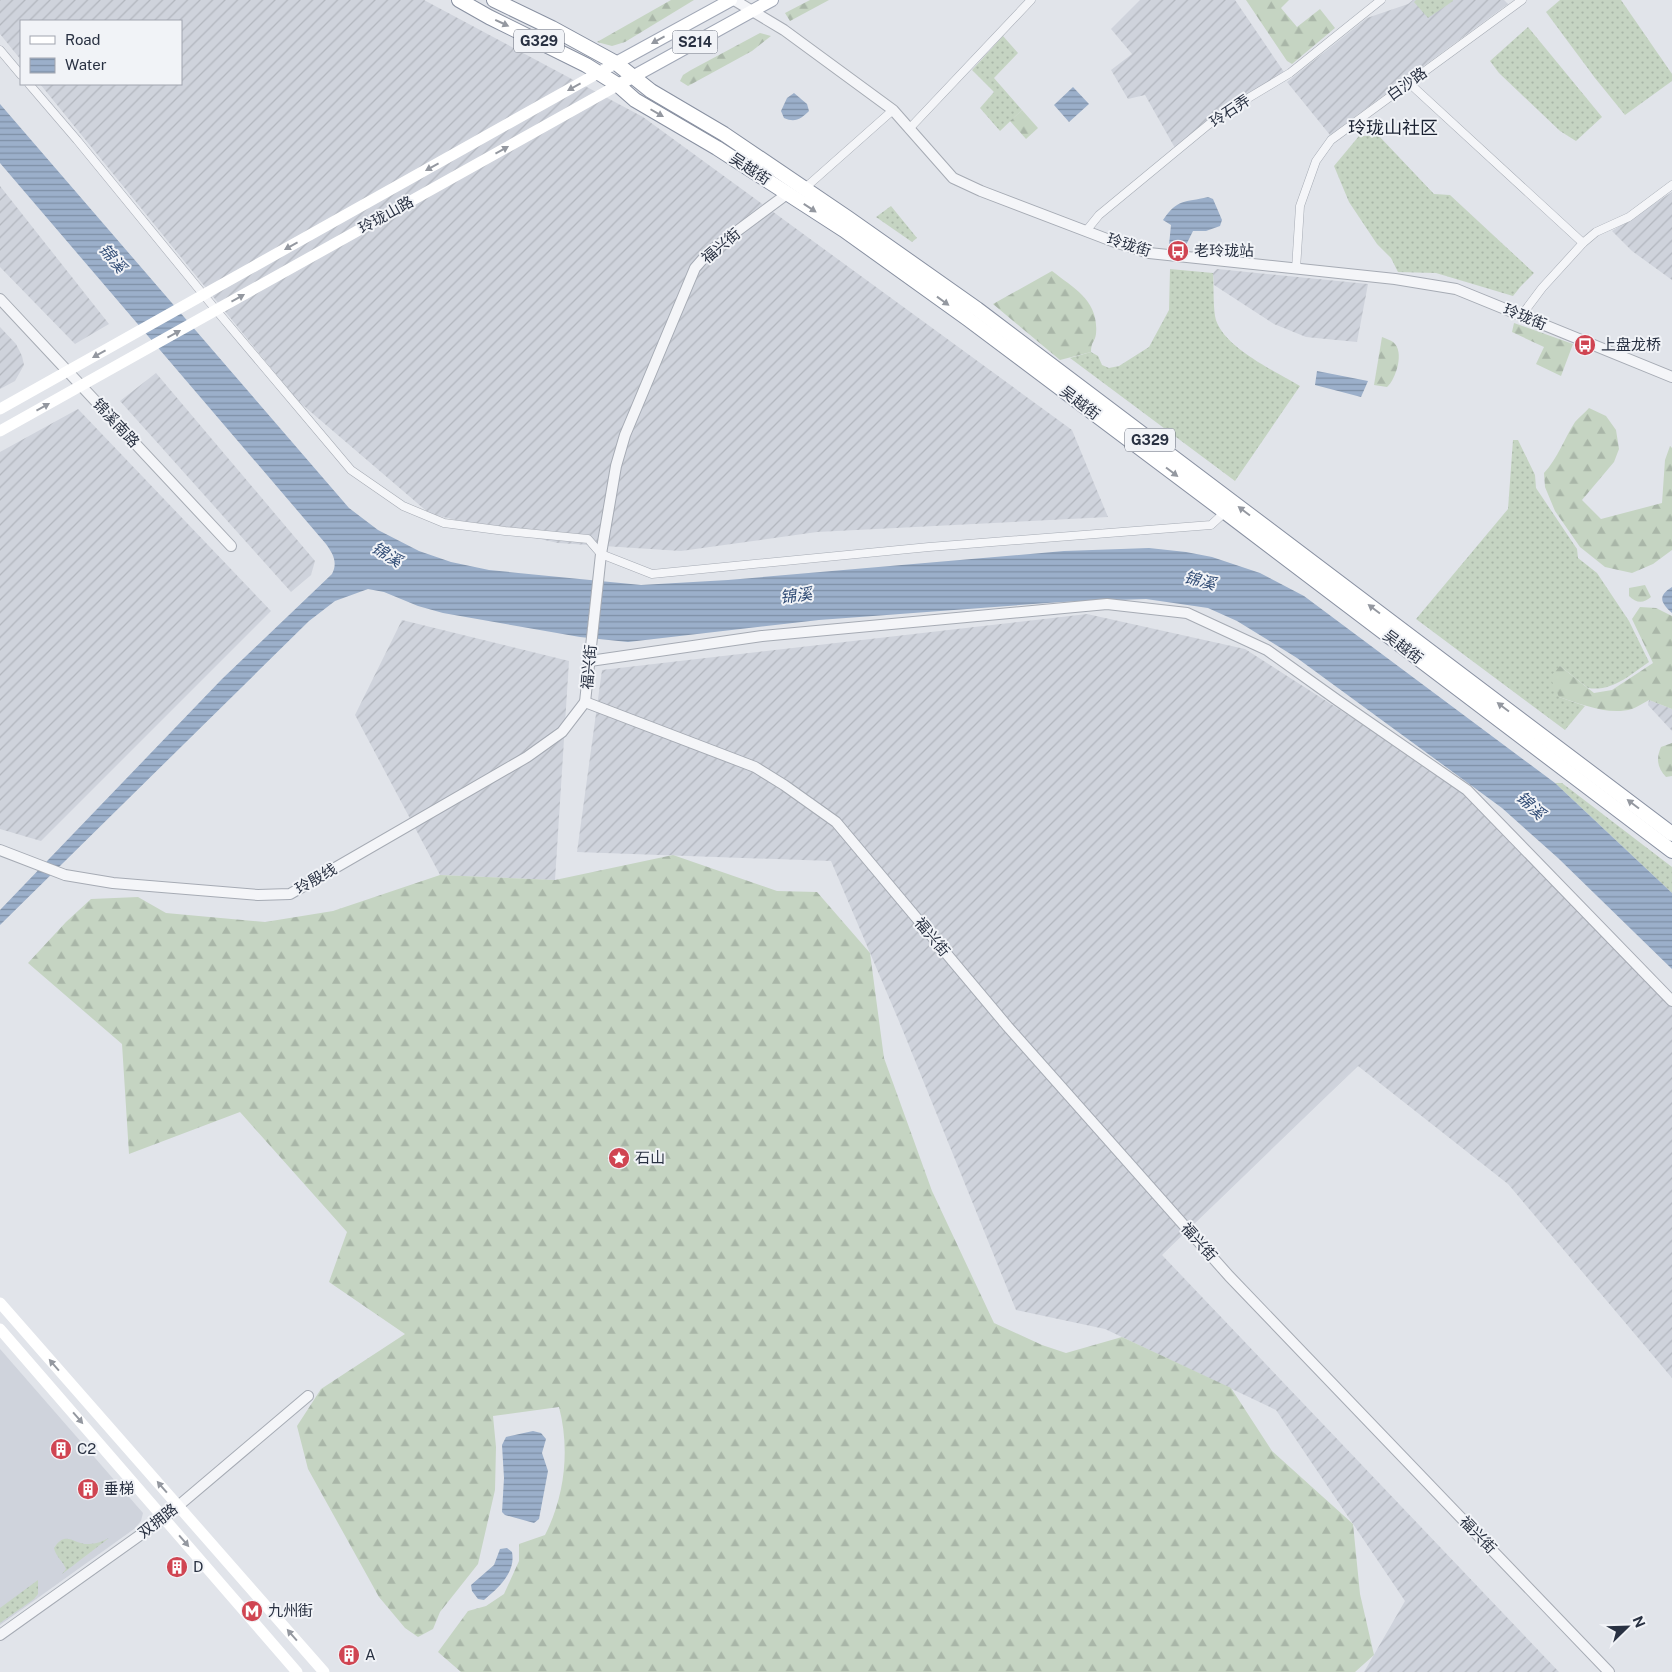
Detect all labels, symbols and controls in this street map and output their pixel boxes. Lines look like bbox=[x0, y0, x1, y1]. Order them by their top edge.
one-way arrow bbox=[495, 19, 509, 27]
legend bbox=[20, 20, 182, 85]
road number: G329 bbox=[514, 29, 564, 52]
text: Road bbox=[65, 31, 101, 48]
road number: S214 bbox=[672, 31, 718, 54]
one-way arrow bbox=[651, 36, 665, 44]
text: Water bbox=[65, 56, 107, 73]
street label: 白沙路 bbox=[1384, 63, 1430, 104]
one-way arrow bbox=[567, 83, 581, 91]
street label: 玲石弄 bbox=[1206, 91, 1253, 130]
one-way arrow bbox=[651, 109, 664, 118]
district label: 玲珑山社区 bbox=[1348, 117, 1438, 138]
one-way arrow bbox=[494, 146, 509, 154]
street label: 吴越街 bbox=[727, 149, 774, 188]
one-way arrow bbox=[426, 162, 439, 171]
street label: 玲珑山路 bbox=[355, 193, 416, 237]
one-way arrow bbox=[803, 204, 817, 213]
street label: 福兴街 bbox=[698, 225, 743, 267]
street label: 玲珑街 bbox=[1105, 230, 1153, 259]
bus stop icon: 老玲珑站 bbox=[1166, 239, 1190, 263]
water label: 锦溪 bbox=[95, 240, 131, 278]
one-way arrow bbox=[284, 242, 297, 251]
place label: 老玲珑站 bbox=[1194, 242, 1254, 259]
one-way arrow bbox=[230, 294, 245, 302]
one-way arrow bbox=[936, 296, 950, 306]
street label: 玲珑街 bbox=[1501, 300, 1549, 333]
one-way arrow bbox=[167, 329, 181, 338]
bus stop icon: 上盘龙桥 bbox=[1573, 333, 1597, 357]
place label: 上盘龙桥 bbox=[1601, 336, 1661, 353]
one-way arrow bbox=[92, 350, 106, 358]
street label: 吴越街 bbox=[1057, 382, 1103, 423]
street label: 锦溪南路 bbox=[90, 395, 143, 450]
one-way arrow bbox=[36, 403, 49, 412]
road number: G329 bbox=[1125, 428, 1175, 452]
one-way arrow bbox=[1165, 466, 1178, 477]
one-way arrow bbox=[1238, 505, 1251, 516]
water label: 锦溪 bbox=[368, 538, 407, 572]
water label: 锦溪 bbox=[1182, 567, 1220, 594]
water label: 锦溪 bbox=[779, 584, 815, 607]
one-way arrow bbox=[1368, 603, 1381, 614]
street label: 吴越街 bbox=[1380, 626, 1426, 667]
street label: 福兴街 bbox=[578, 644, 599, 690]
one-way arrow bbox=[1497, 701, 1510, 712]
water label: 锦溪 bbox=[1512, 788, 1550, 825]
one-way arrow bbox=[1627, 799, 1640, 810]
street label: 玲殷线 bbox=[292, 860, 339, 897]
street label: 福兴街 bbox=[911, 914, 953, 959]
place icon: 石山 bbox=[607, 1146, 631, 1170]
place label: 石山 bbox=[635, 1149, 665, 1166]
street label: 福兴街 bbox=[1178, 1219, 1221, 1264]
one-way arrow bbox=[49, 1358, 60, 1371]
one-way arrow bbox=[72, 1412, 83, 1425]
building icon: C2 bbox=[49, 1437, 73, 1461]
place label: C2 bbox=[77, 1440, 96, 1457]
building icon: 垂梯 bbox=[76, 1477, 100, 1501]
place label: 垂梯 bbox=[104, 1480, 134, 1497]
one-way arrow bbox=[156, 1481, 167, 1494]
street label: 双拥路 bbox=[135, 1500, 181, 1541]
street label: 福兴街 bbox=[1457, 1513, 1500, 1557]
one-way arrow bbox=[178, 1535, 190, 1547]
building icon: D bbox=[165, 1555, 189, 1579]
place label: D bbox=[193, 1558, 203, 1575]
metro station icon: 九州街 bbox=[240, 1599, 264, 1623]
place label: 九州街 bbox=[268, 1602, 313, 1619]
north arrow bbox=[1602, 1602, 1652, 1652]
text: N bbox=[1629, 1614, 1648, 1630]
one-way arrow bbox=[286, 1630, 298, 1642]
building icon: A bbox=[337, 1643, 361, 1667]
place label: A bbox=[365, 1646, 376, 1663]

